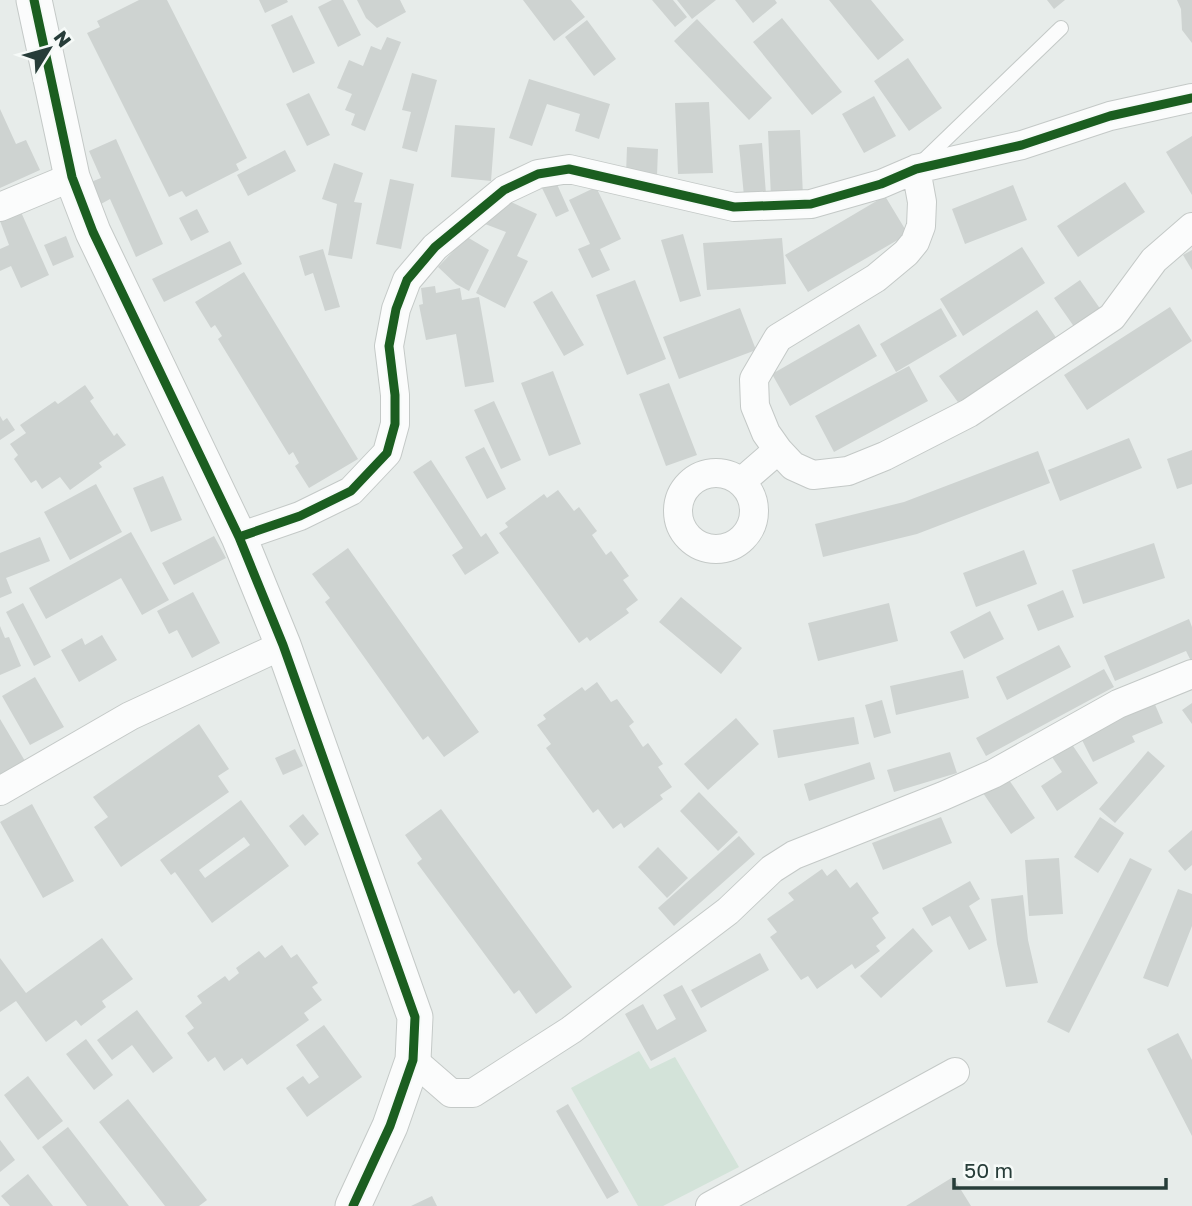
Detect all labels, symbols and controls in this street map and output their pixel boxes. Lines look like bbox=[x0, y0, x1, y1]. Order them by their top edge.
north arrow bbox=[14, 14, 84, 84]
text: N bbox=[49, 26, 77, 51]
scale bar bbox=[954, 1146, 1166, 1190]
text: 50 m bbox=[964, 1157, 1013, 1183]

